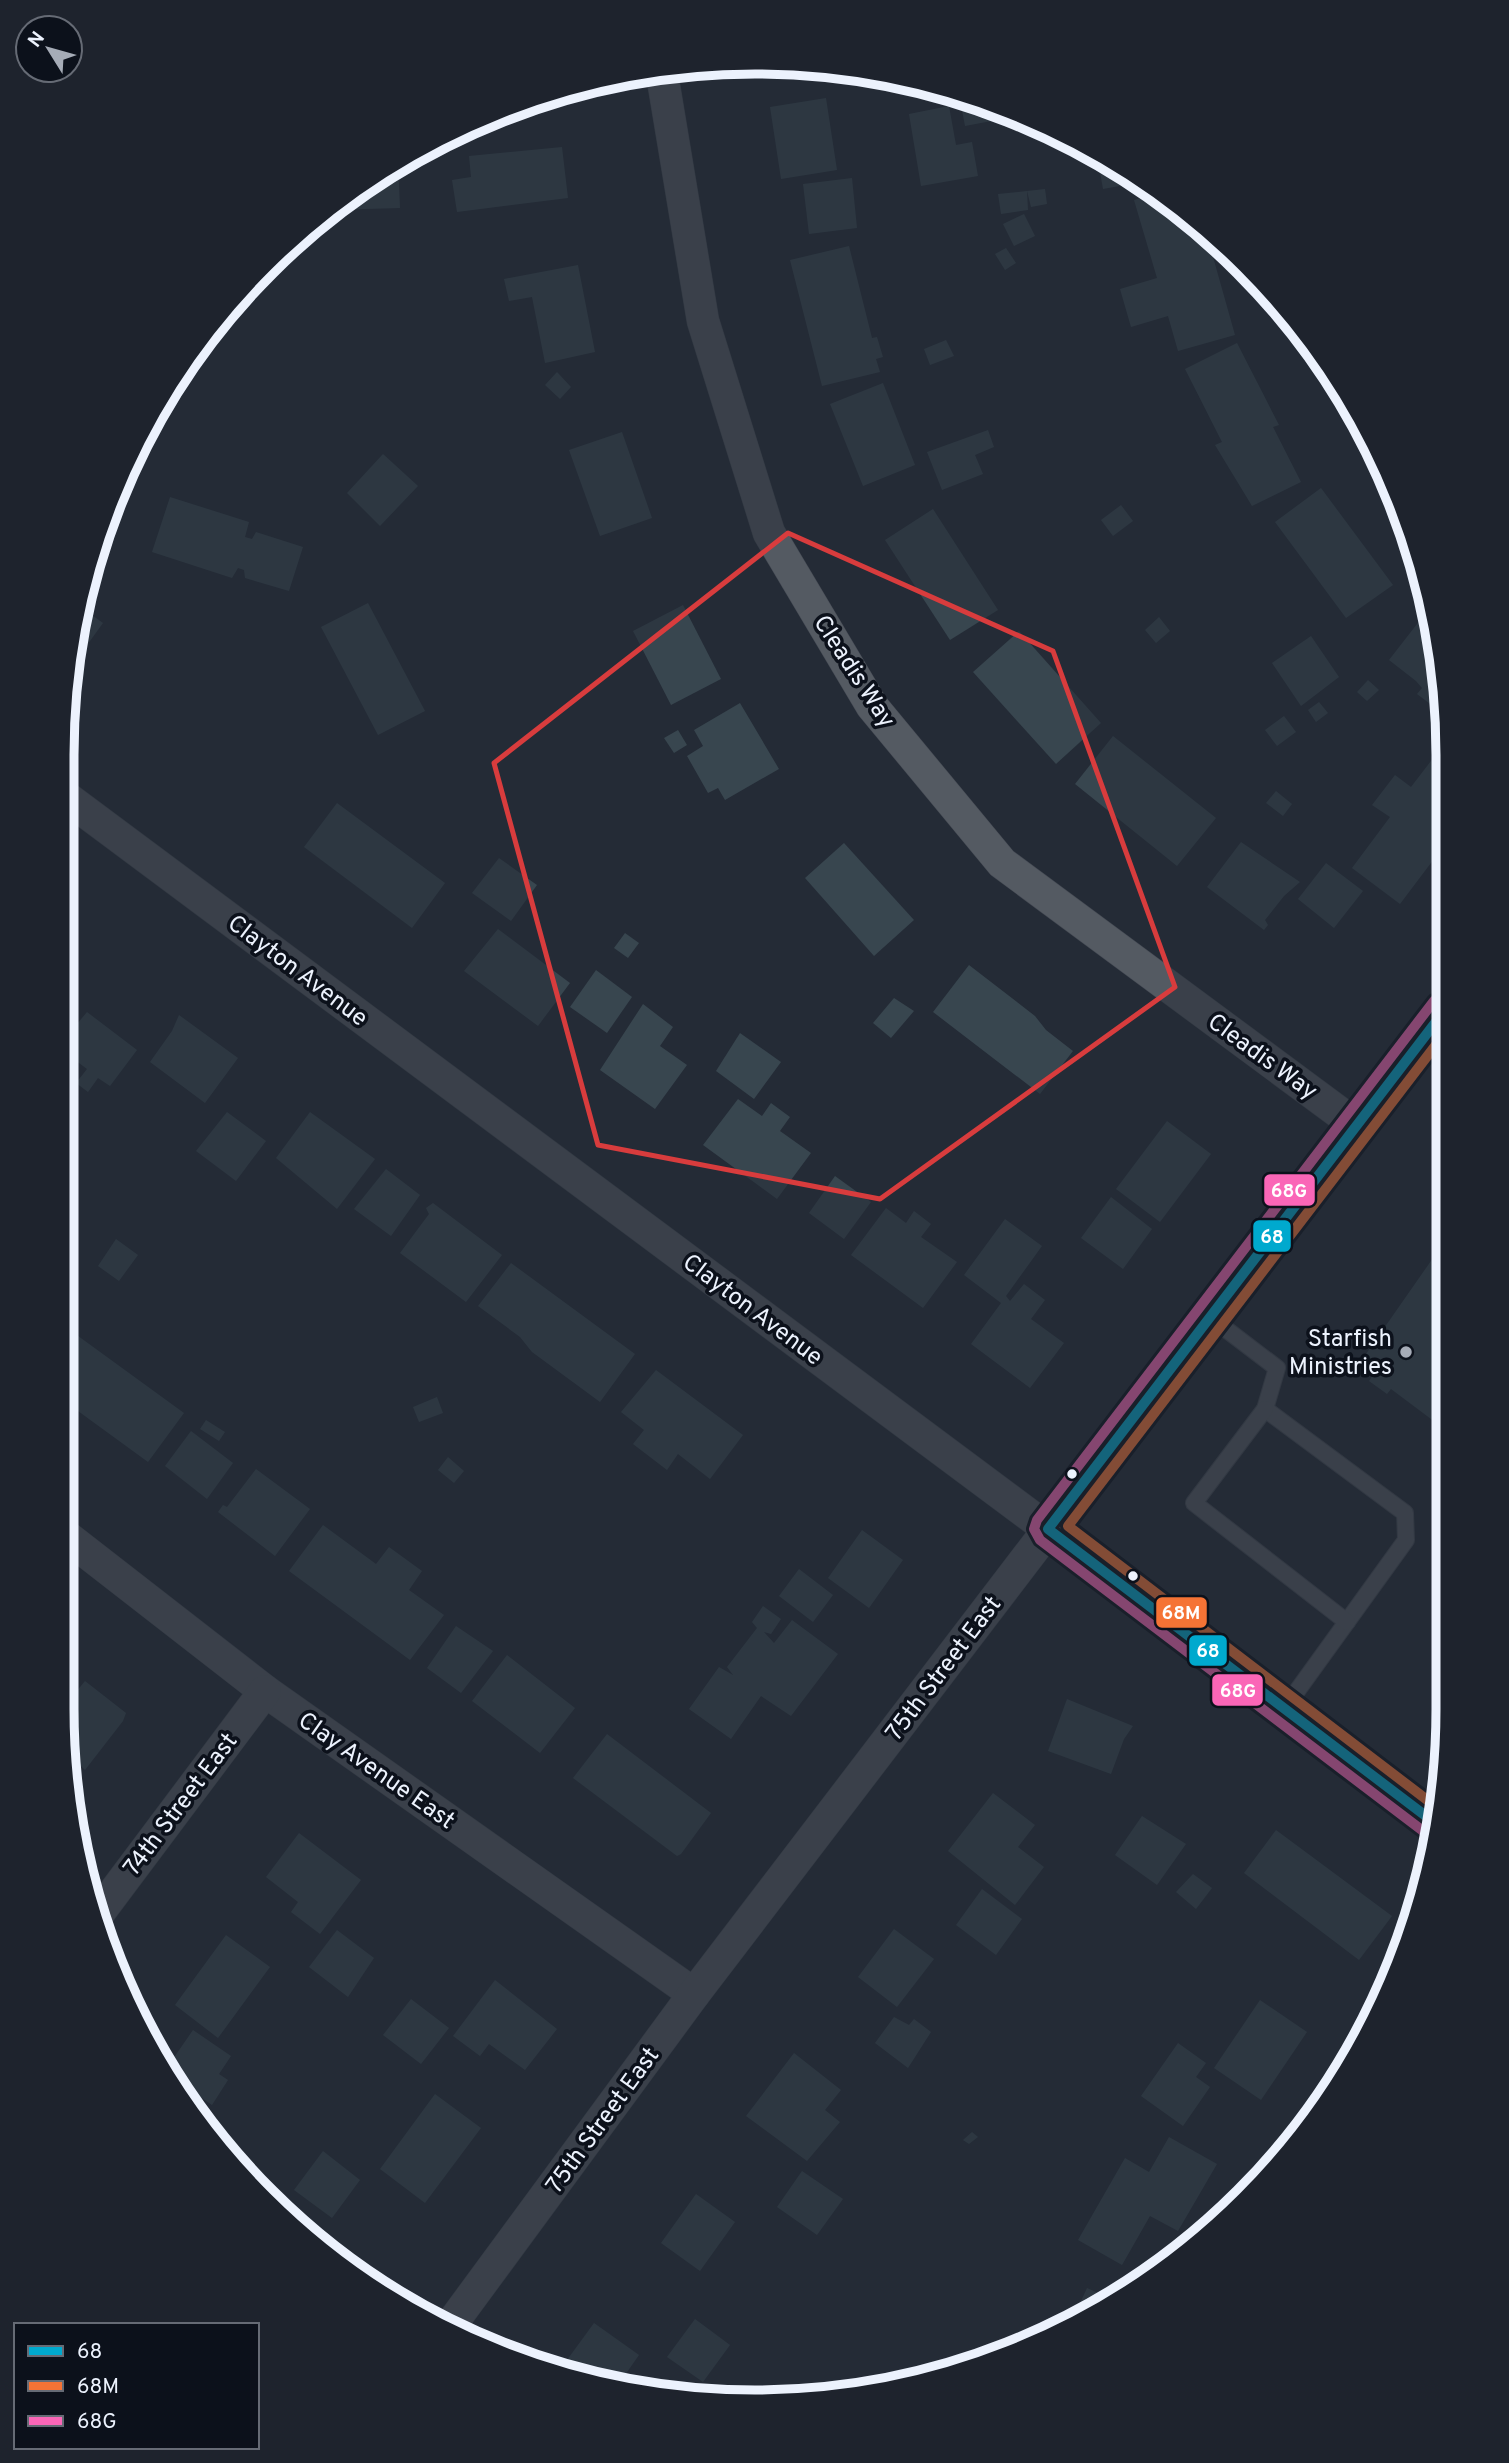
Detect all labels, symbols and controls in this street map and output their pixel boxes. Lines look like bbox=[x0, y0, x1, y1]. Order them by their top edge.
north arrow bbox=[14, 14, 84, 84]
text: N bbox=[23, 27, 51, 53]
street label: Cleadis Way bbox=[806, 610, 901, 734]
street label: Clayton Avenue bbox=[221, 909, 373, 1034]
street label: Cleadis Way bbox=[1201, 1008, 1323, 1108]
line badge: 68G bbox=[1263, 1173, 1316, 1207]
text: 68G bbox=[1271, 1180, 1307, 1204]
line badge: 68 bbox=[1252, 1219, 1292, 1253]
text: 68 bbox=[1260, 1226, 1284, 1250]
street label: Clayton Avenue bbox=[676, 1248, 828, 1373]
place label: Starfish Ministries bbox=[1289, 1325, 1392, 1383]
marker: Starfish Ministries bbox=[1398, 1344, 1414, 1360]
unlabelled marker bbox=[1065, 1467, 1079, 1481]
unlabelled marker bbox=[1126, 1569, 1140, 1583]
street label: 75th Street East bbox=[880, 1591, 1009, 1748]
line badge: 68M bbox=[1155, 1596, 1208, 1629]
text: 68M bbox=[1162, 1602, 1200, 1626]
line badge: 68 bbox=[1188, 1634, 1228, 1667]
text: 68 bbox=[1196, 1640, 1220, 1664]
line badge: 68G bbox=[1211, 1673, 1264, 1707]
text: 68G bbox=[1220, 1680, 1256, 1704]
street label: Clay Avenue East bbox=[292, 1706, 460, 1837]
street label: 74th Street East bbox=[118, 1728, 245, 1883]
street label: 75th Street East bbox=[540, 2042, 667, 2200]
legend bbox=[14, 2323, 259, 2449]
text: 68 bbox=[77, 2339, 102, 2366]
text: 68M bbox=[77, 2374, 119, 2401]
text: 68G bbox=[77, 2409, 117, 2436]

